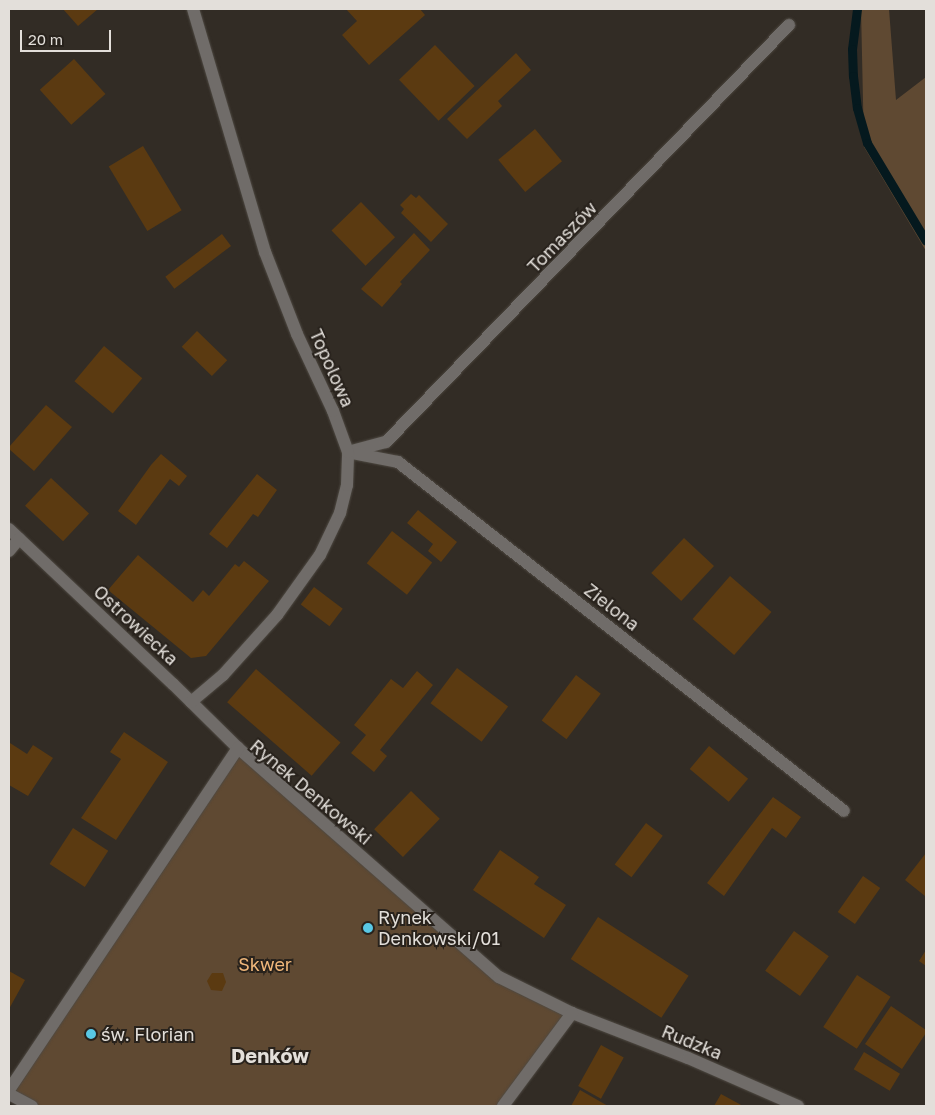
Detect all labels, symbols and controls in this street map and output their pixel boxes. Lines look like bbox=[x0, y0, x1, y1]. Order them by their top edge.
scale bar bbox=[22, 20, 114, 52]
text: 20 m bbox=[28, 30, 63, 48]
street label: Tomaszów bbox=[523, 197, 601, 277]
street label: Topolowa bbox=[305, 326, 359, 410]
street label: Zielona bbox=[580, 579, 644, 635]
street label: Ostrowiecka bbox=[89, 581, 183, 669]
street label: Rynek Denkowski bbox=[246, 735, 376, 849]
place label: Rynek Denkowski/01 bbox=[378, 907, 500, 950]
marker: Rynek Denkowski/01 bbox=[362, 922, 374, 934]
park label: Skwer bbox=[238, 953, 292, 975]
street label: Rudzka bbox=[659, 1020, 725, 1064]
place label: św. Florian bbox=[101, 1023, 194, 1045]
marker: św. Florian bbox=[85, 1028, 97, 1040]
district label: Denków bbox=[231, 1043, 309, 1067]

